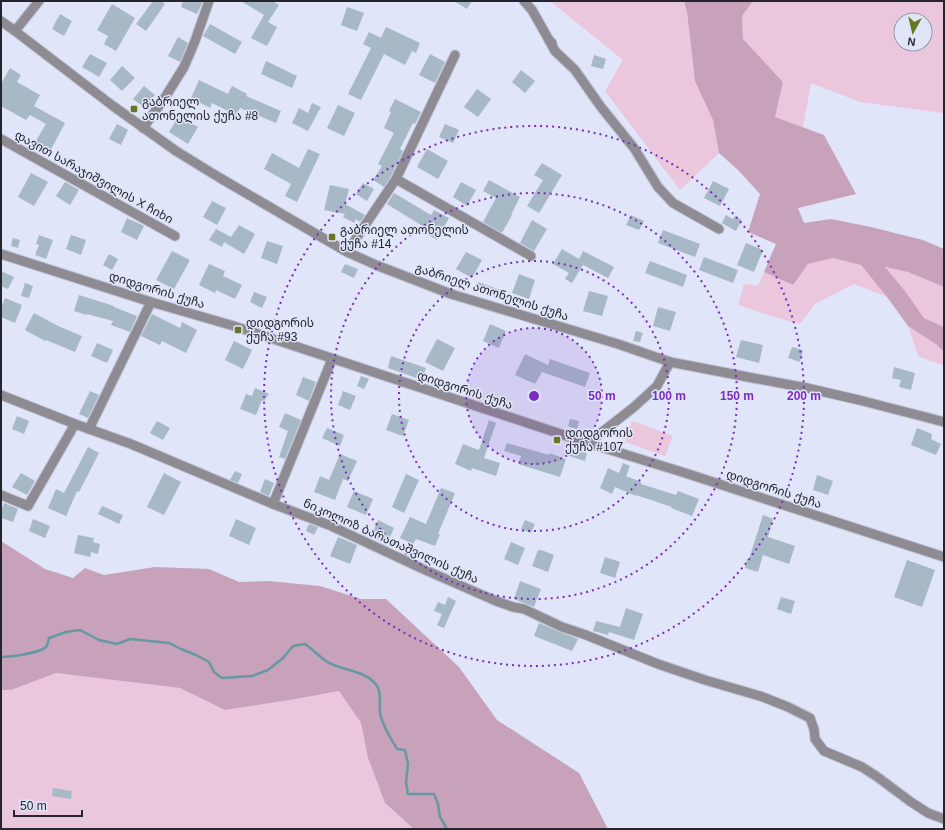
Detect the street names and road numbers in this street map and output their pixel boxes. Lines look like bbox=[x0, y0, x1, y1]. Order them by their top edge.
street label: დავით სარაჯიშვილის X ჩიხი bbox=[12, 128, 176, 227]
street label: გაბრიელ ათონელის ქუჩა bbox=[413, 261, 570, 324]
street label: დიდგორის ქუჩა bbox=[107, 269, 207, 312]
street label: დიდგორის ქუჩა bbox=[415, 368, 514, 413]
street label: დიდგორის ქუჩა bbox=[724, 467, 823, 512]
street label: ნიკოლოზ ბარათაშვილის ქუჩა bbox=[301, 496, 481, 587]

